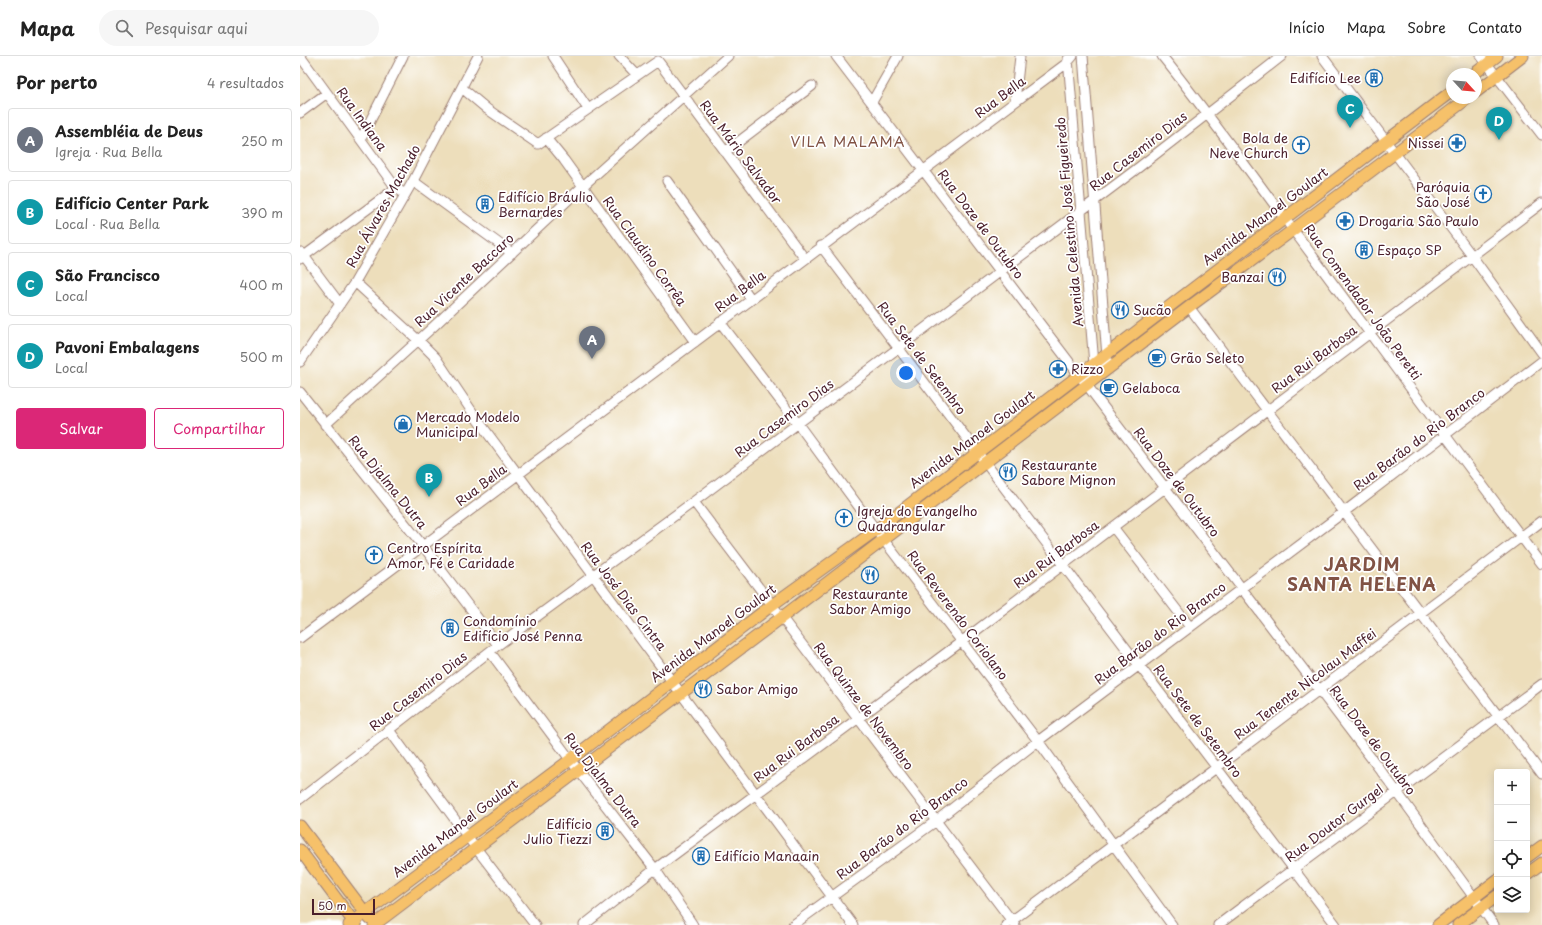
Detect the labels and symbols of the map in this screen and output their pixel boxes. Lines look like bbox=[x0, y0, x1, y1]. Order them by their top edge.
place label: Edifício Lee bbox=[1290, 68, 1361, 87]
building icon: Edifício Lee bbox=[1364, 68, 1384, 88]
north arrow bbox=[1446, 68, 1482, 104]
street label: Rua Bella bbox=[970, 71, 1030, 122]
street label: Rua Indiana bbox=[333, 83, 393, 155]
pin: C bbox=[1337, 95, 1363, 128]
street label: Rua Mário Salvador bbox=[696, 96, 787, 208]
street label: Rua Casemiro Dias bbox=[1085, 106, 1191, 195]
pin: D bbox=[1486, 107, 1512, 140]
street label: Avenida Celestino José Figueiredo bbox=[1050, 116, 1087, 328]
place label: Bola de Neve Church bbox=[1209, 128, 1288, 162]
district label: VILA MALAMA bbox=[791, 131, 906, 152]
place label: Nissei bbox=[1408, 133, 1444, 152]
pharmacy icon: Nissei bbox=[1447, 133, 1467, 153]
church icon: Bola de Neve Church bbox=[1291, 135, 1311, 155]
street label: Rua Álvares Machado bbox=[341, 141, 424, 271]
street label: Avenida Manoel Goulart bbox=[1198, 162, 1331, 269]
street label: Rua Doze de Outubro bbox=[934, 165, 1029, 282]
place label: Paróquia São José bbox=[1416, 177, 1470, 211]
church icon: Paróquia São José bbox=[1473, 184, 1493, 204]
place label: Edifício Bráulio Bernardes bbox=[498, 187, 593, 221]
street label: Rua Claudino Corrêa bbox=[599, 192, 692, 310]
building icon: Edifício Bráulio Bernardes bbox=[475, 194, 495, 214]
pharmacy icon: Drogaria São Paulo bbox=[1335, 211, 1355, 231]
place label: Drogaria São Paulo bbox=[1358, 211, 1479, 230]
street label: Rua Comendador João Peretti bbox=[1300, 220, 1427, 384]
street label: Rua Vicente Baccaro bbox=[410, 228, 518, 331]
building icon: Espaço SP bbox=[1354, 240, 1374, 260]
place label: Espaço SP bbox=[1377, 240, 1442, 259]
street label: Rua Bella bbox=[710, 265, 770, 316]
place label: Banzai bbox=[1221, 267, 1264, 286]
restaurant icon: Banzai bbox=[1267, 267, 1287, 287]
street label: Rua Sete de Setembro bbox=[874, 297, 971, 418]
restaurant icon: Sucão bbox=[1110, 300, 1130, 320]
place label: Sucão bbox=[1133, 300, 1171, 319]
street label: Rua Rui Barbosa bbox=[1267, 320, 1361, 397]
pin: A bbox=[579, 326, 605, 359]
cafe icon: Grão Seleto bbox=[1147, 348, 1167, 368]
place label: Grão Seleto bbox=[1170, 348, 1244, 367]
pharmacy icon: Rizzo bbox=[1048, 359, 1068, 379]
place label: Rizzo bbox=[1071, 359, 1103, 378]
your location bbox=[896, 363, 916, 383]
street label: Rua Casemiro Dias bbox=[730, 374, 837, 461]
cafe icon: Gelaboca bbox=[1099, 378, 1119, 398]
place label: Gelaboca bbox=[1122, 378, 1181, 397]
street label: Rua Barão do Rio Branco bbox=[1349, 383, 1488, 494]
street label: Avenida Manoel Goulart bbox=[905, 385, 1038, 492]
place label: Mercado Modelo Municipal bbox=[416, 407, 520, 441]
shop icon: Mercado Modelo Municipal bbox=[393, 414, 413, 434]
street label: Rua Doze de Outubro bbox=[1130, 423, 1225, 540]
street label: Rua Djalma Dutra bbox=[345, 431, 432, 533]
place label: Restaurante Sabore Mignon bbox=[1021, 455, 1116, 489]
street label: Rua Bella bbox=[451, 459, 511, 510]
restaurant icon: Restaurante Sabore Mignon bbox=[998, 462, 1018, 482]
pin: B bbox=[416, 464, 442, 497]
place label: Igreja do Evangelho Quadrangular bbox=[857, 501, 977, 535]
church icon: Igreja do Evangelho Quadrangular bbox=[834, 508, 854, 528]
street label: Rua Rui Barbosa bbox=[1009, 515, 1103, 592]
street label: Rua José Dias Cintra bbox=[577, 537, 672, 654]
place label: Centro Espírita Amor, Fé e Caridade bbox=[387, 538, 515, 572]
church icon: Centro Espírita Amor, Fé e Caridade bbox=[364, 545, 384, 565]
street label: Rua Reverendo Coriolano bbox=[903, 546, 1013, 683]
district label: JARDIM SANTA HELENA bbox=[1287, 551, 1437, 597]
restaurant icon: Restaurante Sabor Amigo bbox=[860, 565, 880, 585]
street label: Rua Barão do Rio Branco bbox=[1090, 577, 1229, 688]
street label: Avenida Manoel Goulart bbox=[646, 579, 779, 686]
place label: Restaurante Sabor Amigo bbox=[829, 584, 911, 618]
place label: Condomínio Edifício José Penna bbox=[463, 611, 583, 645]
building icon: Condomínio Edifício José Penna bbox=[440, 618, 460, 638]
street label: Rua Tenente Nicolau Maffei bbox=[1229, 624, 1380, 744]
street label: Rua Quinze de Novembro bbox=[810, 638, 919, 774]
street label: Rua Casemiro Dias bbox=[365, 646, 471, 735]
street label: Rua Sete de Setembro bbox=[1150, 660, 1247, 781]
restaurant icon: Sabor Amigo bbox=[693, 679, 713, 699]
place label: Sabor Amigo bbox=[716, 679, 798, 698]
street label: Rua Doze de Outubro bbox=[1326, 681, 1421, 798]
street label: Rua Rui Barbosa bbox=[749, 709, 843, 786]
street label: Rua Djalma Dutra bbox=[560, 728, 646, 831]
street label: Rua Barão do Rio Branco bbox=[832, 772, 971, 883]
street label: Avenida Manoel Goulart bbox=[388, 774, 521, 881]
street label: Rua Doutor Gurgel bbox=[1281, 779, 1387, 866]
place label: Edifício Julio Tiezzi bbox=[523, 814, 592, 848]
building icon: Edifício Julio Tiezzi bbox=[595, 821, 615, 841]
building icon: Edifício Manaain bbox=[691, 846, 711, 866]
place label: Edifício Manaain bbox=[714, 846, 819, 865]
scale bar bbox=[312, 897, 375, 916]

